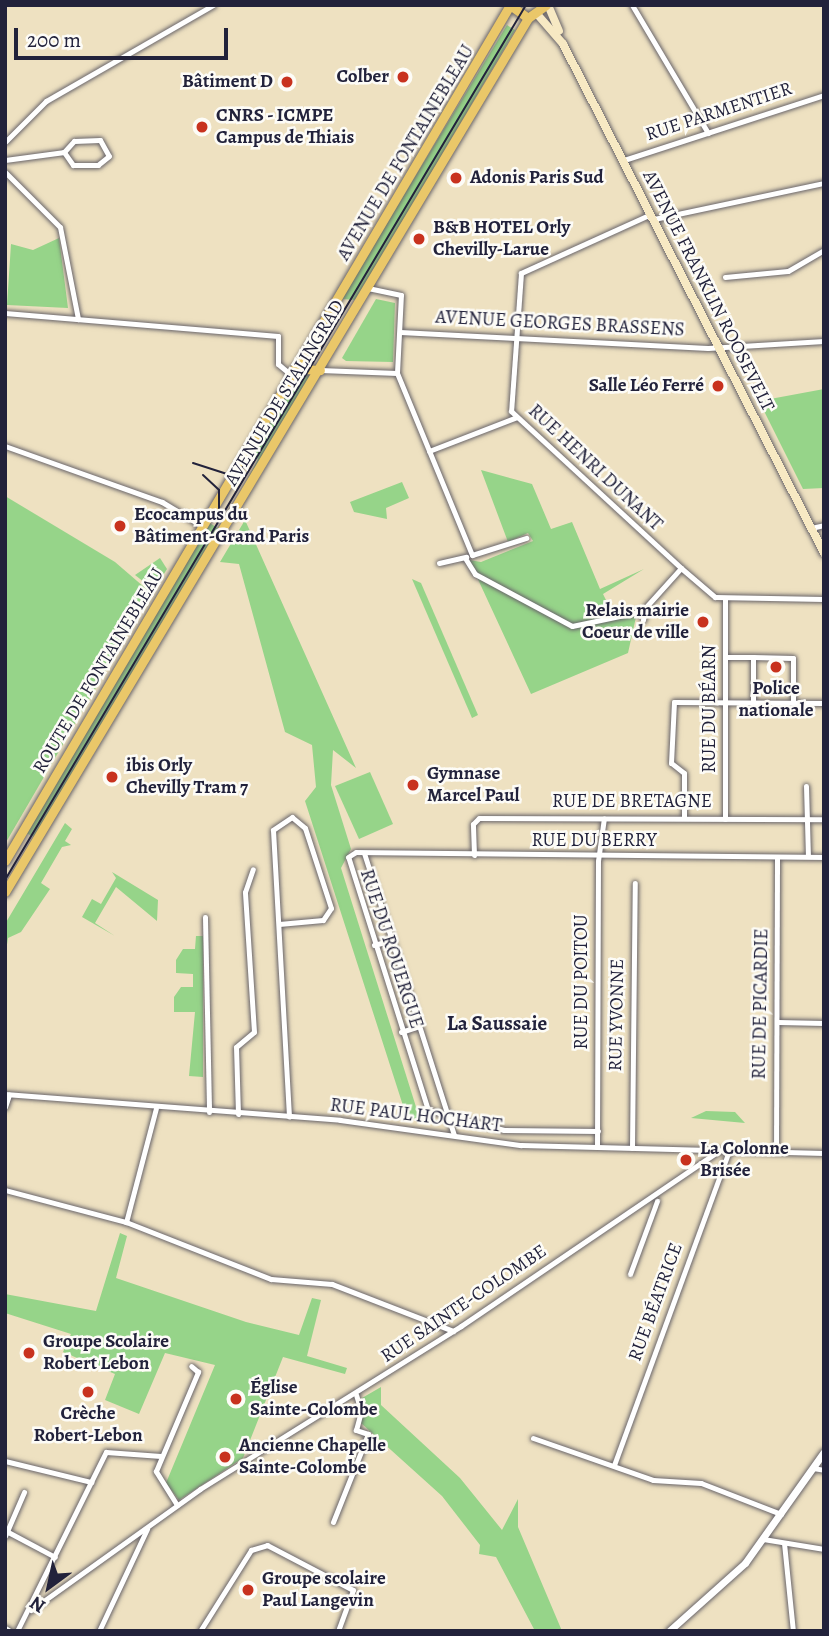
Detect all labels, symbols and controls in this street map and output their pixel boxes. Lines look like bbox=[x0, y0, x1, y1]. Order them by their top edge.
scale bar bbox=[18, 14, 231, 58]
text: 200 m bbox=[27, 26, 81, 54]
street label: AVENUE DE FONTAINEBLEAU bbox=[333, 41, 479, 265]
place label: Colber bbox=[336, 66, 389, 88]
marker: Colber bbox=[395, 69, 411, 85]
place label: Bâtiment D bbox=[182, 71, 273, 93]
marker: Bâtiment D bbox=[279, 74, 295, 90]
street label: RUE PARMENTIER bbox=[643, 78, 795, 146]
place label: CNRS - ICMPE Campus de Thiais bbox=[216, 105, 354, 149]
marker: CNRS - ICMPE Campus de Thiais bbox=[194, 119, 210, 135]
place label: Adonis Paris Sud bbox=[470, 167, 604, 189]
street label: AVENUE FRANKLIN ROOSEVELT bbox=[637, 167, 779, 415]
marker: Adonis Paris Sud bbox=[448, 170, 464, 186]
place label: B&B HOTEL Orly Chevilly-Larue bbox=[433, 217, 570, 261]
marker: B&B HOTEL Orly Chevilly-Larue bbox=[411, 231, 427, 247]
street label: AVENUE DE STALINGRAD bbox=[220, 296, 350, 490]
street label: AVENUE GEORGES BRASSENS bbox=[435, 306, 685, 342]
place label: Salle Léo Ferré bbox=[589, 375, 704, 397]
marker: Salle Léo Ferré bbox=[710, 378, 726, 394]
street label: RUE HENRI DUNANT bbox=[523, 400, 667, 536]
place label: Ecocampus du Bâtiment-Grand Paris bbox=[134, 504, 309, 548]
marker: Ecocampus du Bâtiment-Grand Paris bbox=[112, 518, 128, 534]
street label: ROUTE DE FONTAINEBLEAU bbox=[29, 564, 169, 778]
place label: Relais mairie Coeur de ville bbox=[582, 600, 689, 644]
marker: Relais mairie Coeur de ville bbox=[695, 614, 711, 630]
street label: RUE DU BÉARN bbox=[699, 645, 721, 773]
marker: Police nationale bbox=[768, 659, 784, 675]
place label: Police nationale bbox=[738, 678, 814, 722]
place label: ibis Orly Chevilly Tram 7 bbox=[126, 755, 248, 799]
place label: Gymnase Marcel Paul bbox=[427, 763, 520, 807]
marker: ibis Orly Chevilly Tram 7 bbox=[104, 769, 120, 785]
marker: Gymnase Marcel Paul bbox=[405, 777, 421, 793]
street label: RUE DE BRETAGNE bbox=[552, 791, 712, 813]
street label: RUE DU BERRY bbox=[531, 830, 657, 852]
street label: RUE DU ROUERGUE bbox=[354, 866, 428, 1032]
street label: RUE DU POITOU bbox=[571, 914, 593, 1050]
street label: RUE DE PICARDIE bbox=[748, 928, 774, 1080]
street label: RUE YVONNE bbox=[605, 958, 629, 1072]
district label: La Saussaie bbox=[447, 1010, 547, 1036]
street label: RUE PAUL HOCHART bbox=[329, 1094, 503, 1138]
place label: La Colonne Brisée bbox=[700, 1138, 789, 1182]
marker: La Colonne Brisée bbox=[678, 1152, 694, 1168]
street label: RUE SAINTE-COLOMBE bbox=[377, 1240, 551, 1368]
street label: RUE BÉATRICE bbox=[624, 1240, 688, 1364]
place label: Groupe Scolaire Robert Lebon bbox=[43, 1331, 169, 1375]
marker: Groupe Scolaire Robert Lebon bbox=[21, 1345, 37, 1361]
place label: Église Sainte-Colombe bbox=[250, 1377, 378, 1421]
marker: Crèche Robert-Lebon bbox=[80, 1384, 96, 1400]
marker: Église Sainte-Colombe bbox=[228, 1391, 244, 1407]
place label: Crèche Robert-Lebon bbox=[33, 1403, 143, 1447]
place label: Ancienne Chapelle Sainte-Colombe bbox=[239, 1435, 386, 1479]
marker: Ancienne Chapelle Sainte-Colombe bbox=[217, 1449, 233, 1465]
north arrow bbox=[14, 1552, 84, 1622]
place label: Groupe scolaire Paul Langevin bbox=[262, 1568, 386, 1612]
marker: Groupe scolaire Paul Langevin bbox=[240, 1582, 256, 1598]
text: N bbox=[25, 1590, 50, 1619]

